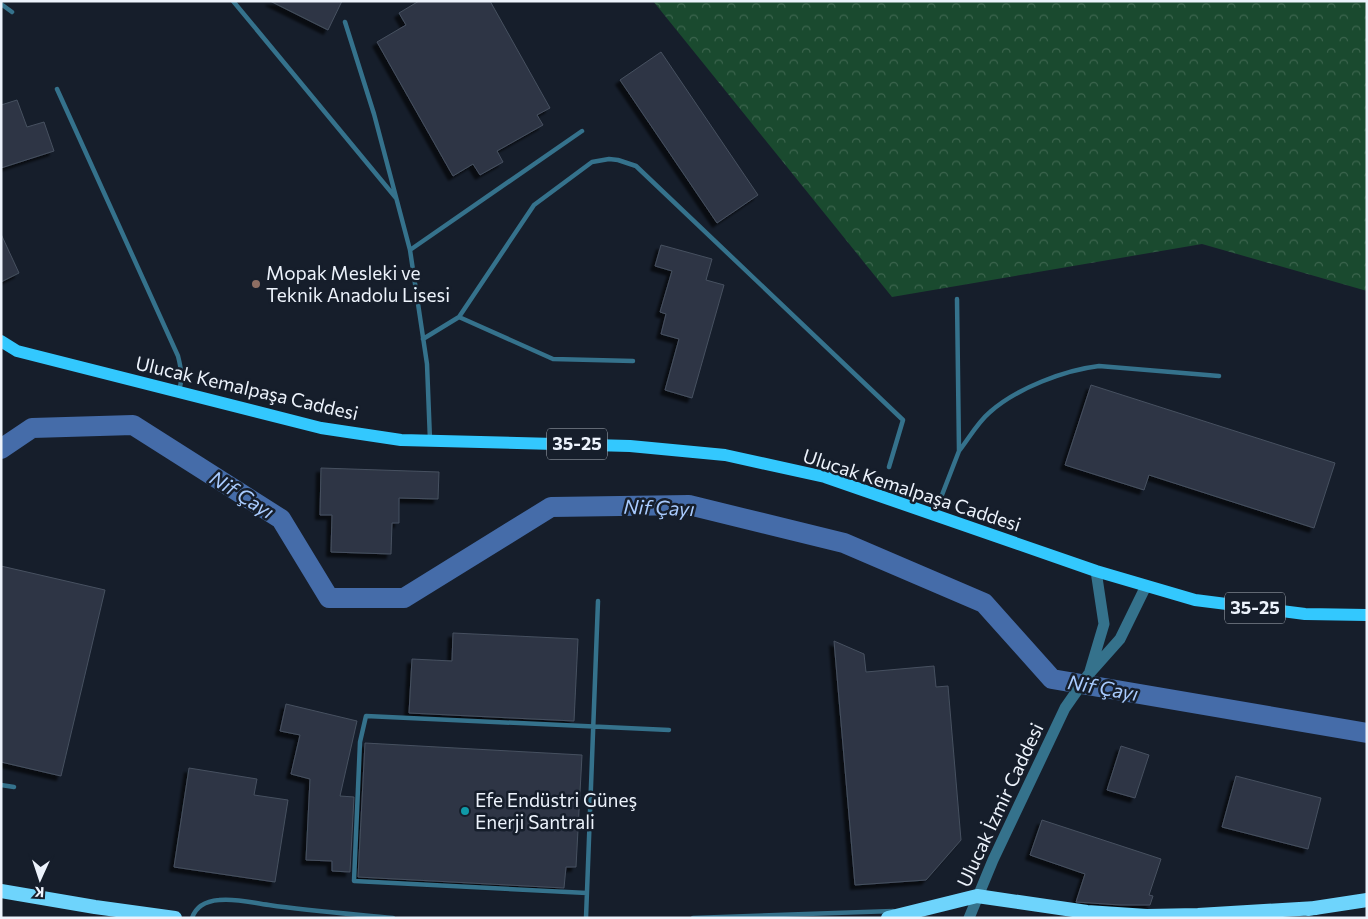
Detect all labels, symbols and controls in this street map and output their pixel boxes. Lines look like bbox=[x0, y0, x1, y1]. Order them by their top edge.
place label: Mopak Mesleki ve Teknik Anadolu Lisesi bbox=[266, 261, 450, 306]
marker: Mopak Mesleki ve Teknik Anadolu Lisesi bbox=[250, 278, 262, 290]
street label: Ulucak Kemalpaşa Caddesi bbox=[134, 351, 361, 424]
road number: 35-25 bbox=[547, 428, 607, 459]
street label: Ulucak Kemalpaşa Caddesi bbox=[800, 443, 1024, 536]
water label: Nif Çayı bbox=[206, 465, 279, 523]
water label: Nif Çayı bbox=[623, 494, 695, 520]
road number: 35-25 bbox=[1225, 592, 1285, 624]
water label: Nif Çayı bbox=[1066, 669, 1140, 705]
street label: Ulucak İzmir Caddesi bbox=[951, 719, 1048, 891]
place label: Efe Endüstri Güneş Enerji Santrali bbox=[475, 788, 637, 833]
marker: Efe Endüstri Güneş Enerji Santrali bbox=[459, 805, 471, 817]
north arrow bbox=[15, 854, 65, 904]
text: K bbox=[34, 884, 45, 901]

